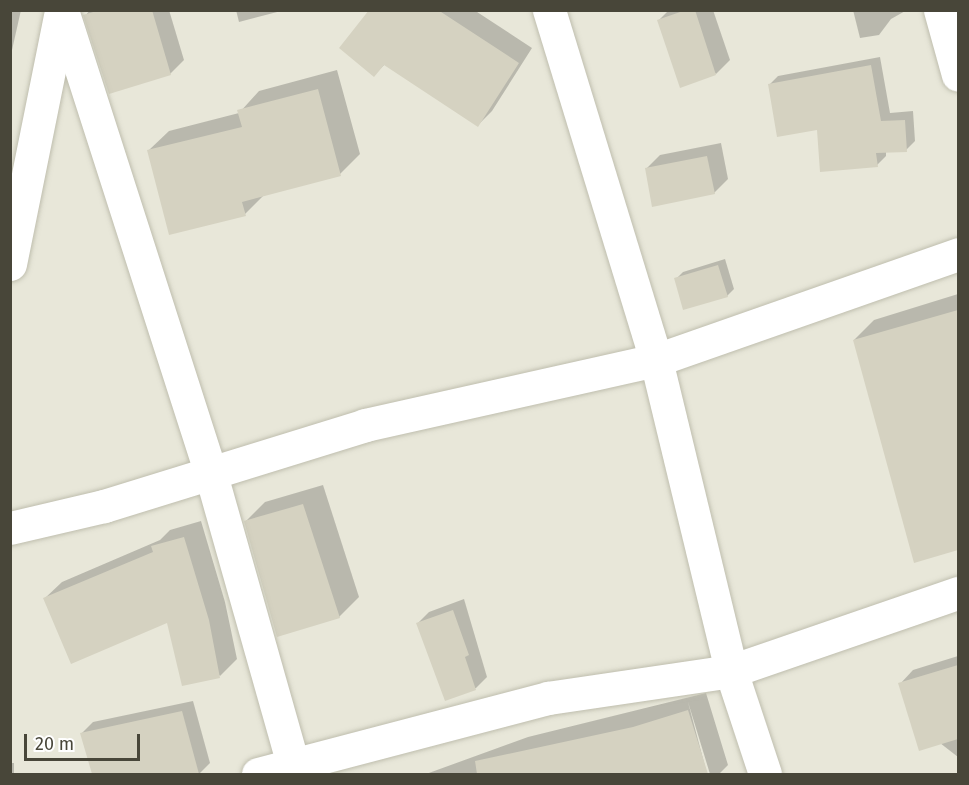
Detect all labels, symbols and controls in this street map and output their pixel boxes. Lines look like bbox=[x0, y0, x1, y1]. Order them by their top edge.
scale bar bbox=[27, 722, 142, 760]
text: 20 m bbox=[35, 733, 74, 755]

